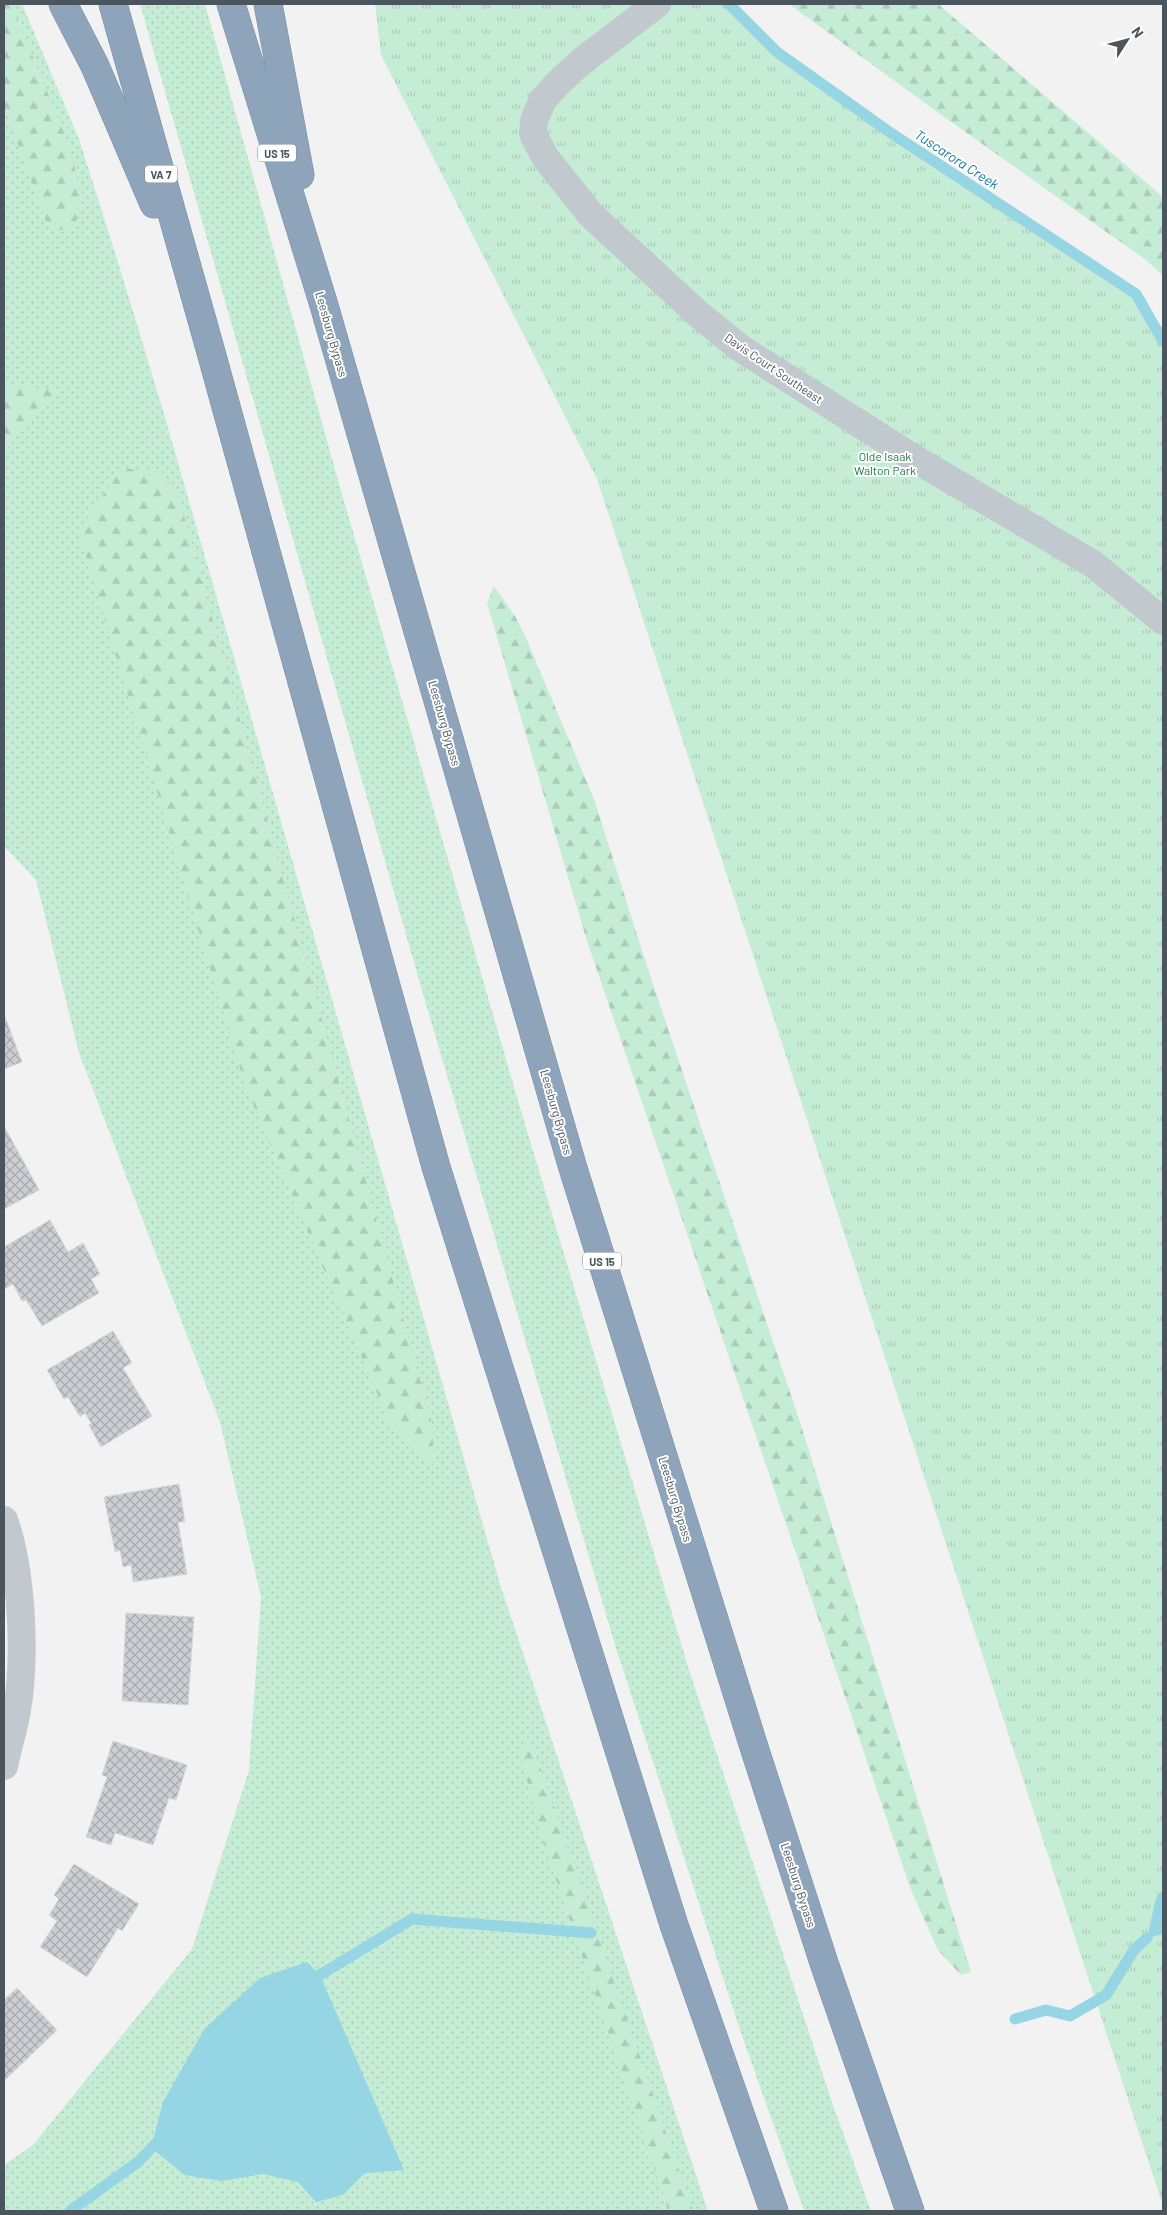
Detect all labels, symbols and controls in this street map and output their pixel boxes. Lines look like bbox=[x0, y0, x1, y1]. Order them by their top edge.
north arrow bbox=[1102, 15, 1152, 65]
text: N bbox=[1128, 23, 1148, 41]
water label: Tuscarora Creek bbox=[912, 125, 1002, 193]
road number: US 15 bbox=[258, 144, 296, 162]
road number: VA 7 bbox=[145, 165, 177, 182]
street label: Leesburg Bypass bbox=[313, 290, 351, 379]
street label: Davis Court Southeast bbox=[722, 330, 826, 406]
park label: Olde Isaak Walton Park bbox=[854, 449, 916, 477]
street label: Leesburg Bypass bbox=[426, 679, 464, 768]
street label: Leesburg Bypass bbox=[538, 1068, 576, 1157]
road number: US 15 bbox=[583, 1252, 621, 1270]
street label: Leesburg Bypass bbox=[656, 1455, 696, 1544]
street label: Leesburg Bypass bbox=[779, 1841, 819, 1929]

